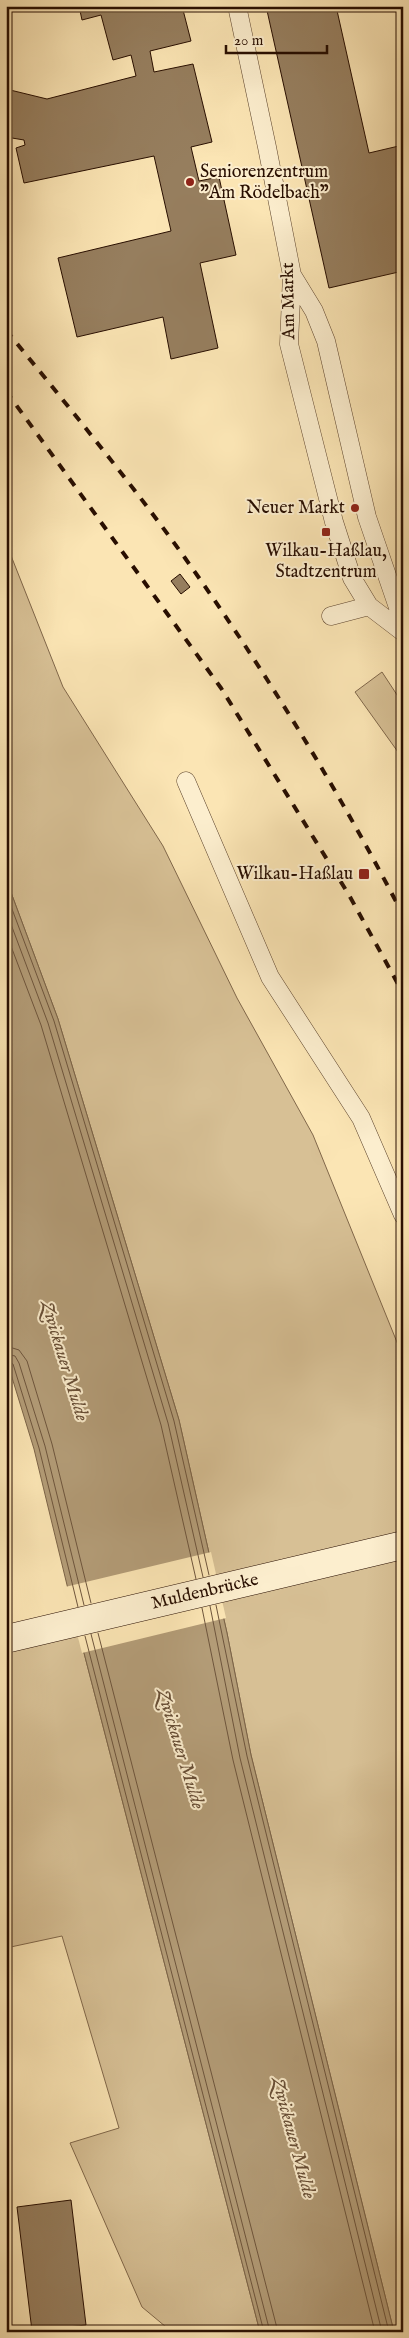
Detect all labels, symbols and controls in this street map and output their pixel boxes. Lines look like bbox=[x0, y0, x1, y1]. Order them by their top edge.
scale bar bbox=[226, 22, 328, 54]
text: 20 m bbox=[234, 31, 264, 50]
place label: Seniorenzentrum "Am Rödelbach" bbox=[200, 161, 329, 205]
marker: Seniorenzentrum "Am Rödelbach" bbox=[184, 176, 196, 188]
street label: Am Markt bbox=[277, 262, 301, 341]
place label: Neuer Markt bbox=[246, 497, 345, 520]
marker: Neuer Markt bbox=[349, 502, 361, 514]
marker: Wilkau-Haßlau, Stadtzentrum bbox=[320, 526, 332, 538]
place label: Wilkau-Haßlau, Stadtzentrum bbox=[265, 540, 387, 584]
place label: Wilkau-Haßlau bbox=[236, 863, 353, 886]
marker: Wilkau-Haßlau bbox=[357, 867, 371, 881]
water label: Zwickauer Mulde bbox=[34, 1296, 94, 1425]
street label: Muldenbrücke bbox=[149, 1568, 261, 1616]
water label: Zwickauer Mulde bbox=[150, 1684, 210, 1813]
water label: Zwickauer Mulde bbox=[265, 2073, 321, 2202]

